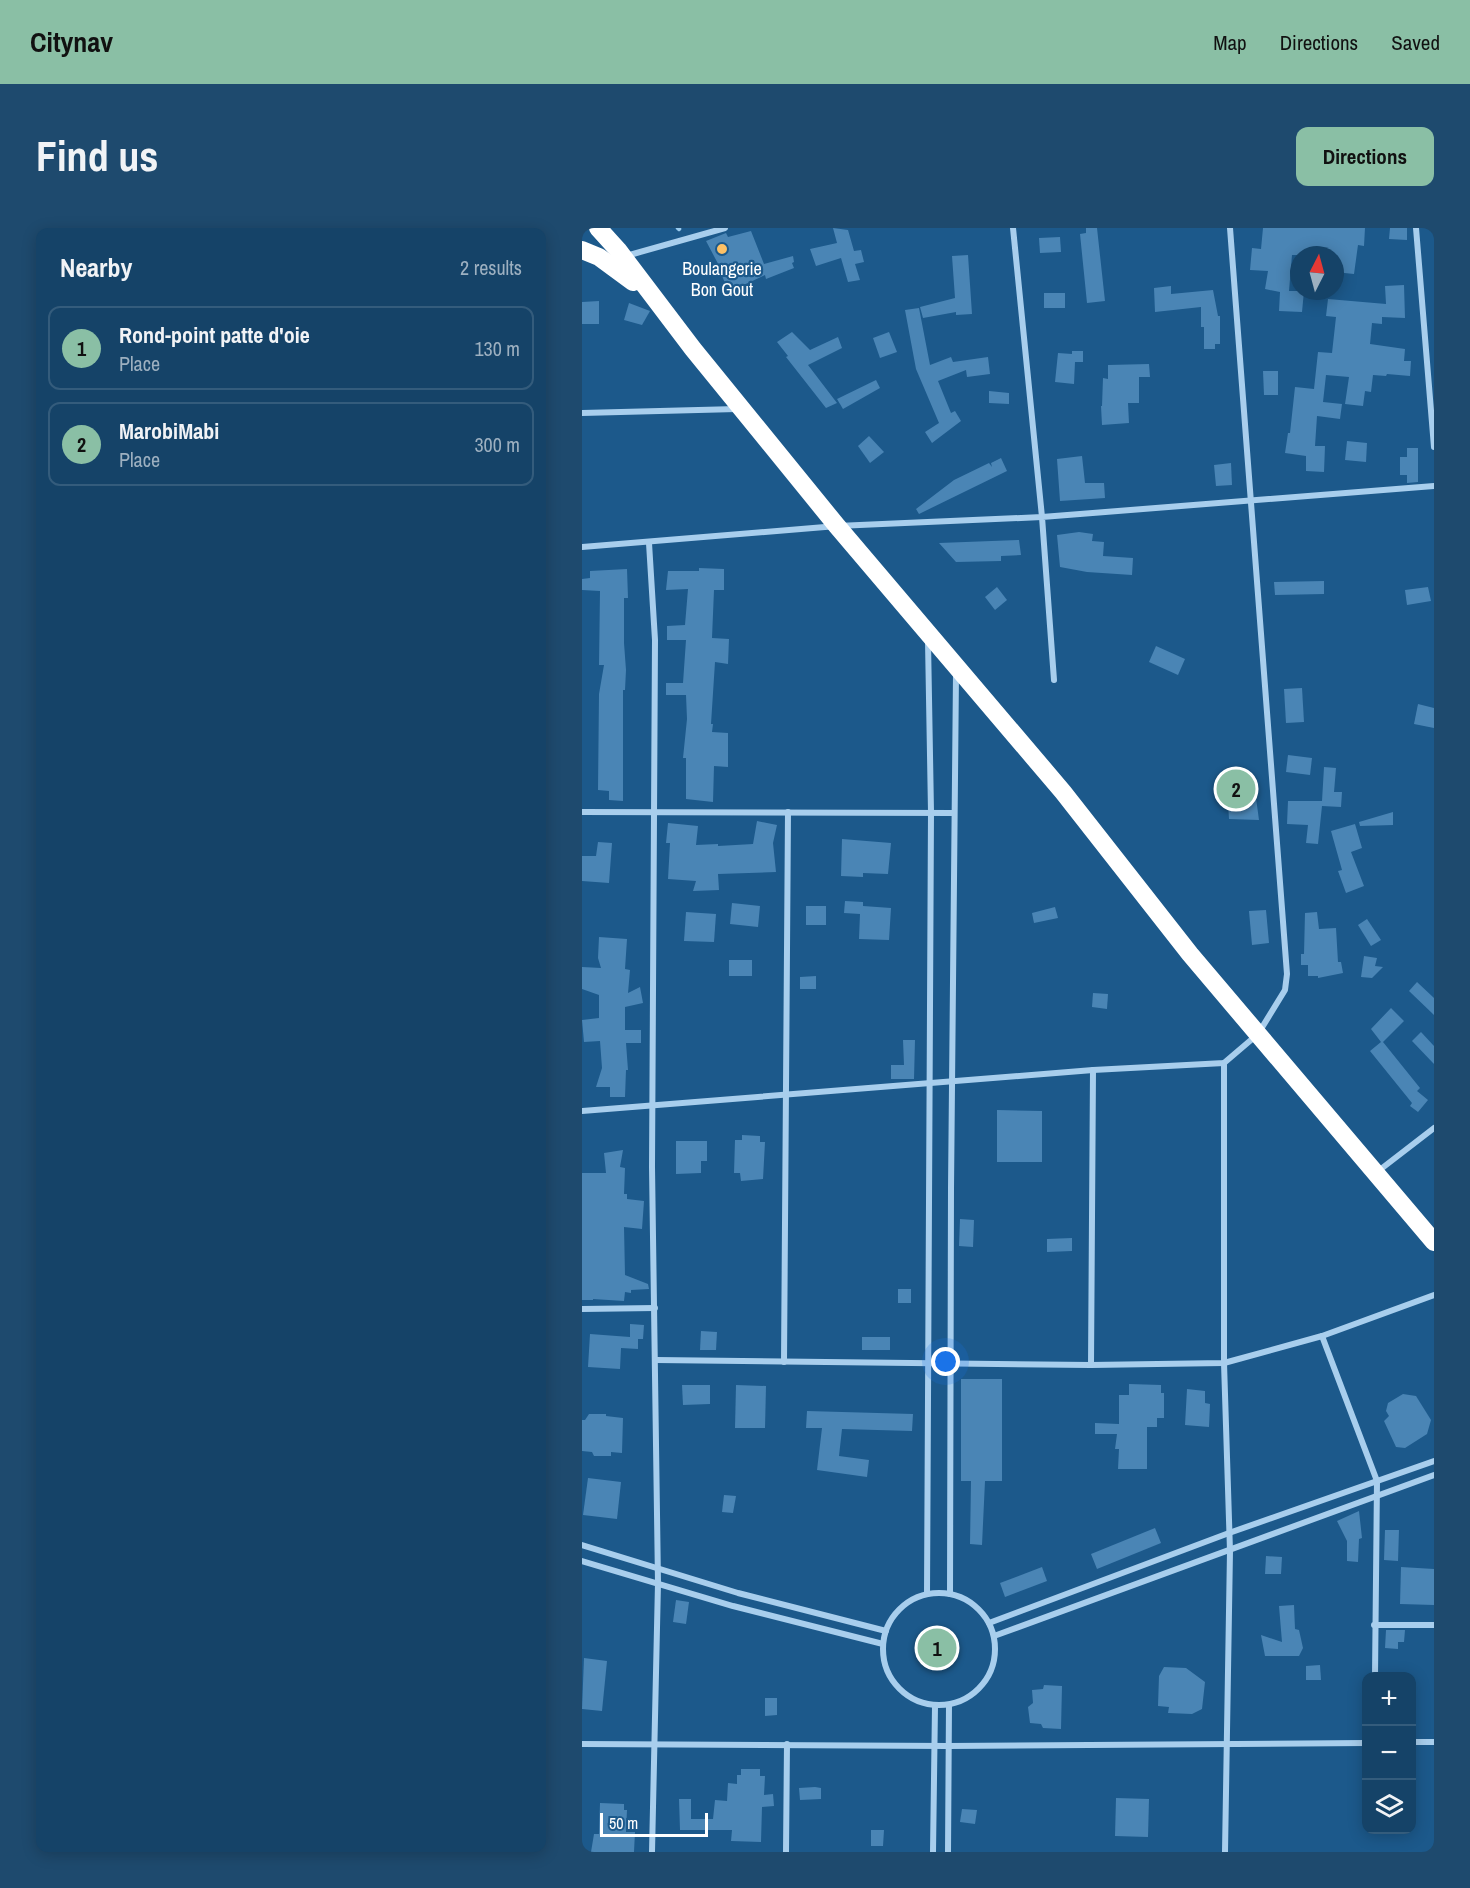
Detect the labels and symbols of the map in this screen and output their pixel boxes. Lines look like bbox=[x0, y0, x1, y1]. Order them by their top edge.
marker: Boulangerie Bon Gout bbox=[715, 242, 729, 256]
north arrow bbox=[1290, 246, 1344, 300]
place label: Boulangerie Bon Gout bbox=[682, 256, 762, 302]
pin: 2 bbox=[1216, 766, 1256, 812]
your location bbox=[931, 1347, 960, 1376]
pin: 1 bbox=[918, 1626, 956, 1670]
scale bar bbox=[600, 1810, 708, 1838]

